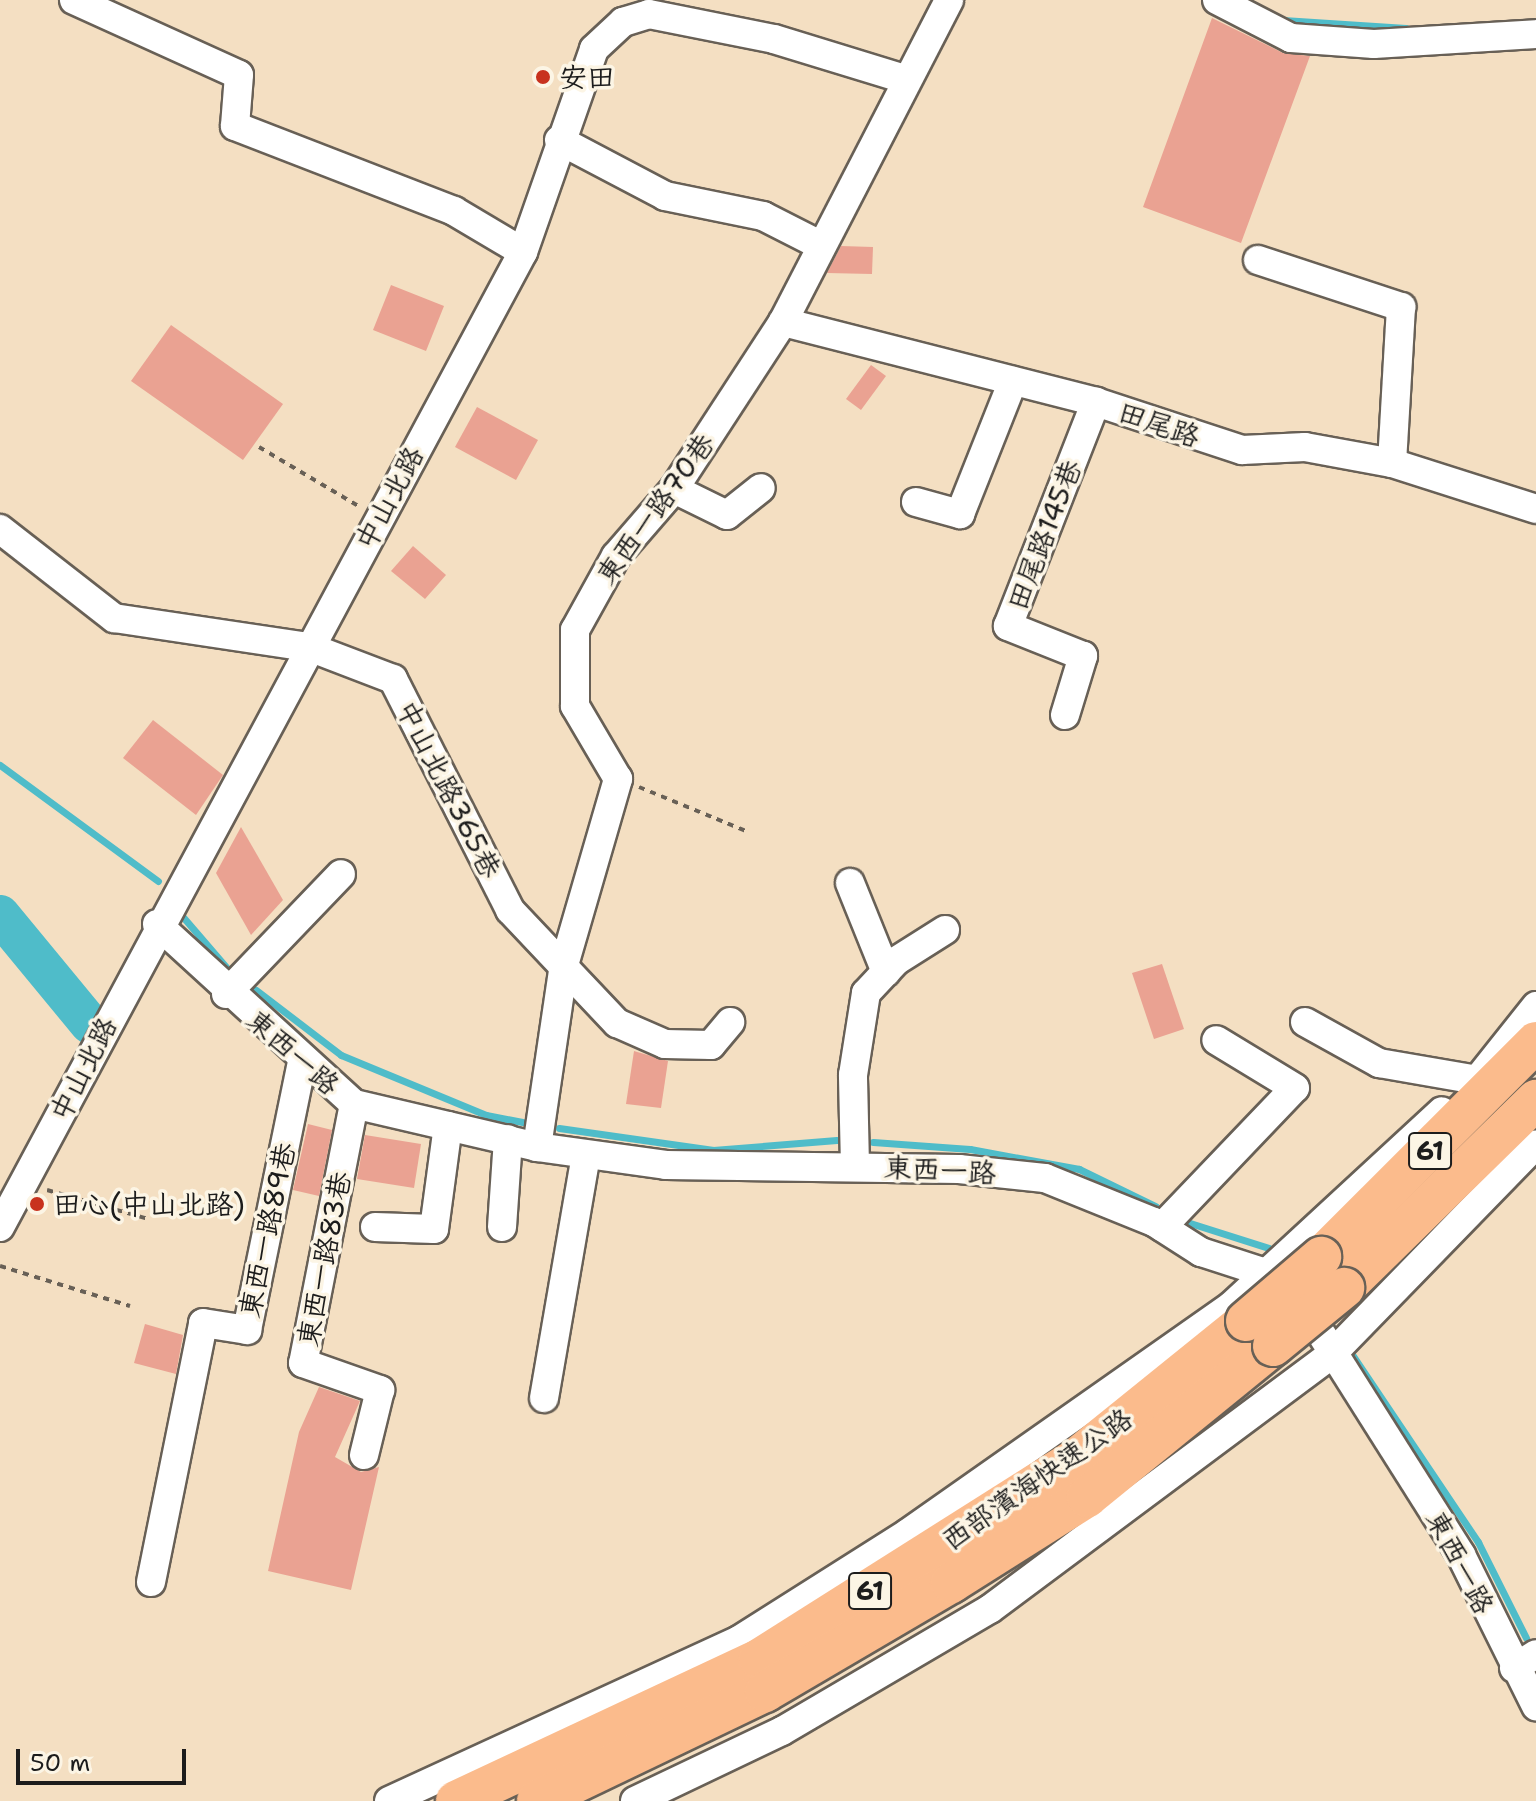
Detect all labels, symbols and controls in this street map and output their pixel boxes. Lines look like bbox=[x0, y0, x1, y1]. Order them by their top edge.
place label: 安田 bbox=[559, 60, 615, 94]
marker: 安田 bbox=[534, 68, 552, 86]
street label: 田尾路 bbox=[1114, 394, 1204, 454]
street label: 東西一路70巷 bbox=[589, 427, 721, 591]
street label: 中山北路 bbox=[348, 441, 430, 555]
street label: 田尾路145巷 bbox=[1000, 455, 1088, 615]
street label: 中山北路365巷 bbox=[390, 695, 508, 883]
street label: 東西一路 bbox=[240, 1003, 346, 1101]
street label: 中山北路 bbox=[43, 1011, 123, 1127]
road number: 61 bbox=[1408, 1129, 1452, 1173]
street label: 東西一路89巷 bbox=[232, 1140, 302, 1320]
street label: 東西一路 bbox=[883, 1150, 997, 1190]
street label: 東西一路83巷 bbox=[291, 1169, 357, 1349]
place label: 田心(中山北路) bbox=[53, 1187, 245, 1221]
marker: 田心(中山北路) bbox=[28, 1195, 46, 1213]
street label: 西部濱海快速公路 bbox=[936, 1401, 1138, 1557]
street label: 東西一路 bbox=[1419, 1505, 1501, 1619]
road number: 61 bbox=[848, 1569, 892, 1613]
scale bar bbox=[20, 1733, 190, 1783]
text: 50 m bbox=[30, 1747, 90, 1779]

